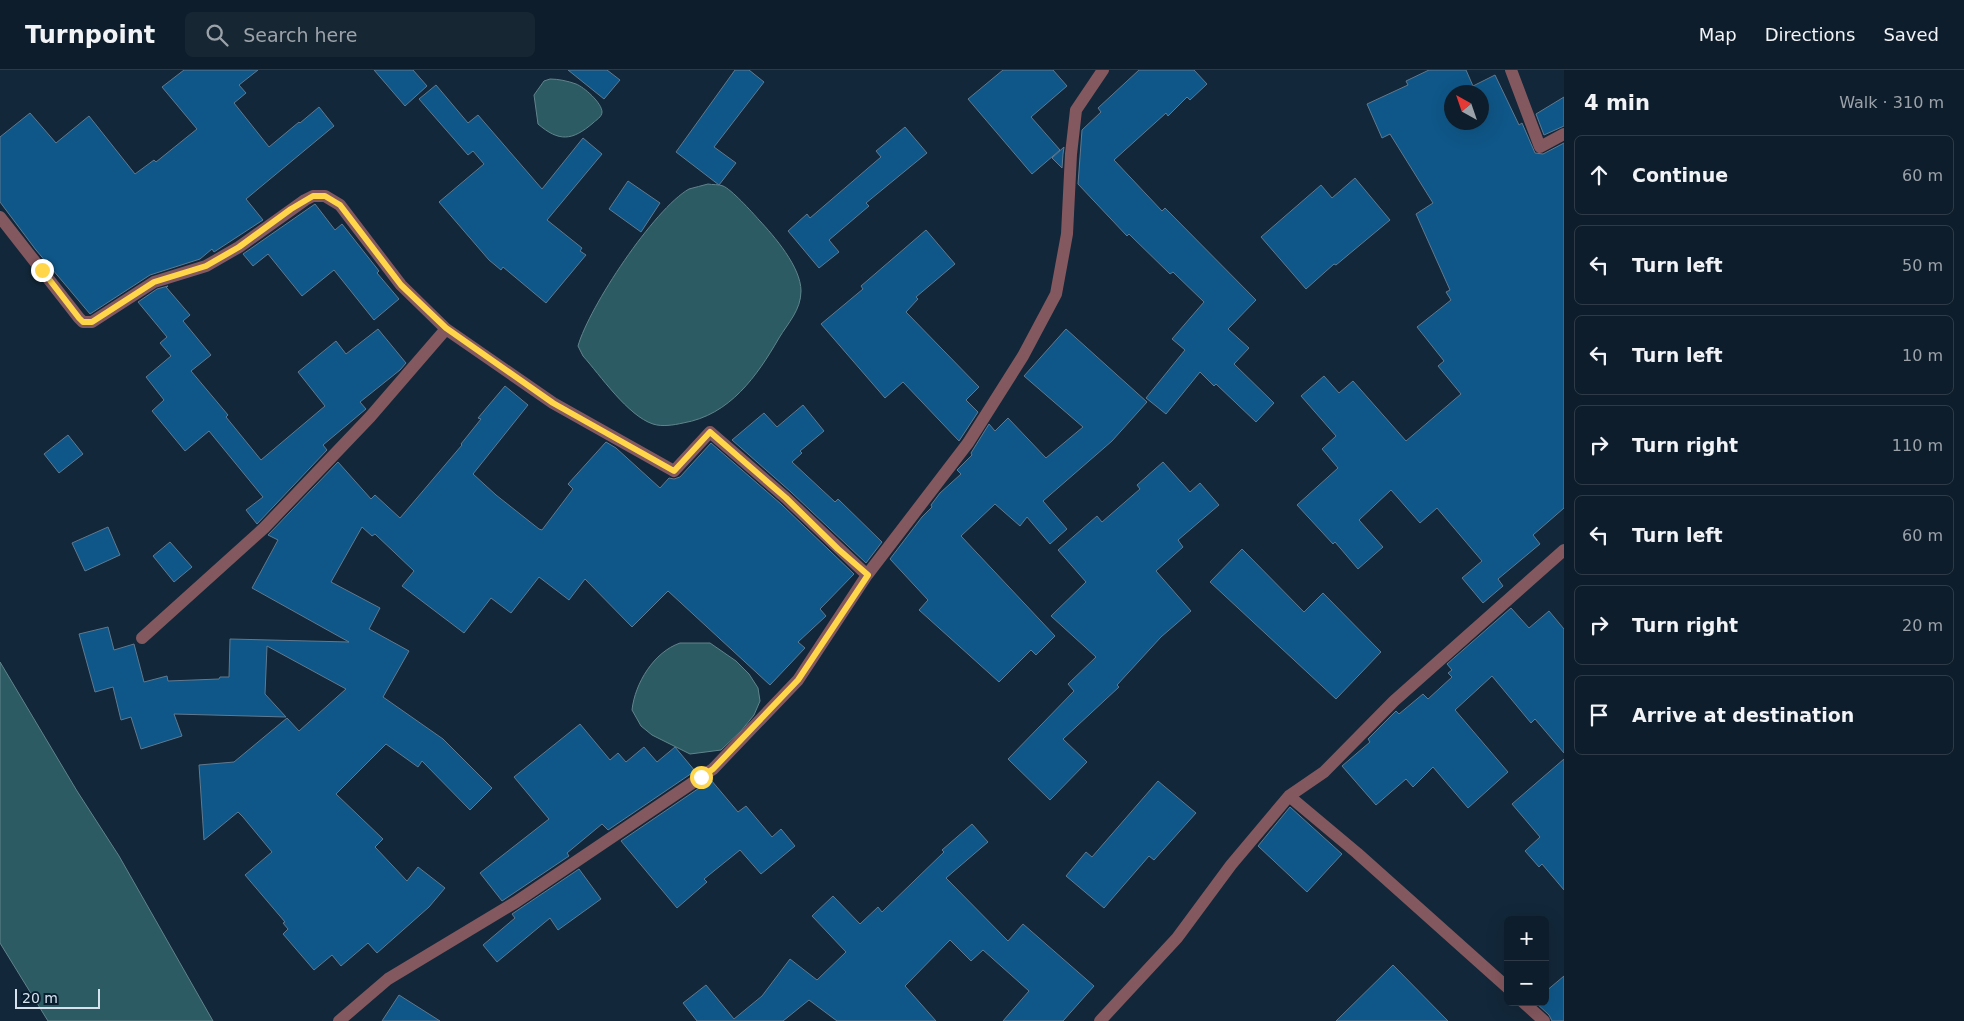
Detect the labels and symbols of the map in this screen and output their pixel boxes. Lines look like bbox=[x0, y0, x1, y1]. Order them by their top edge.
north arrow bbox=[1444, 85, 1489, 130]
route end bbox=[31, 259, 54, 282]
route start bbox=[690, 766, 713, 789]
scale bar bbox=[15, 986, 100, 1009]

